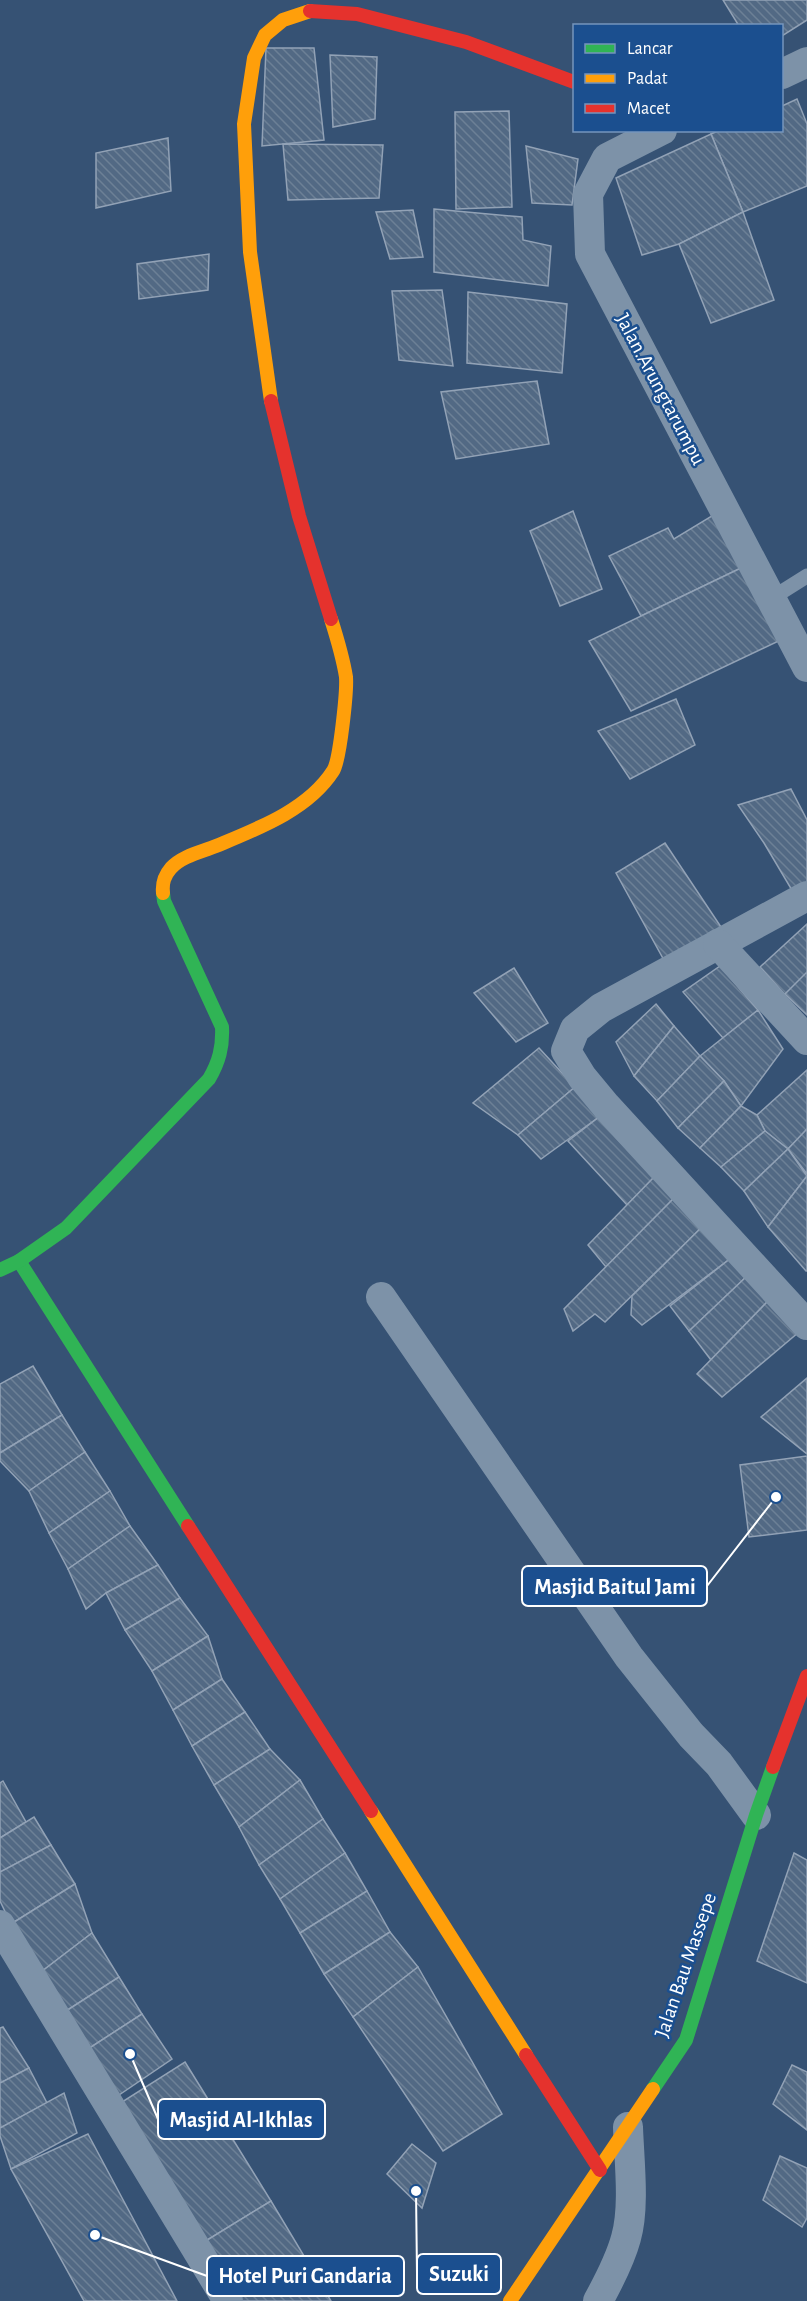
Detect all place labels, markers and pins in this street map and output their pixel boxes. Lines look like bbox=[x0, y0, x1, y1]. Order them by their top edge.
callout: Masjid Baitul Jami bbox=[522, 1566, 707, 1606]
callout: Masjid Al-Ikhlas bbox=[158, 2099, 325, 2139]
callout: Suzuki bbox=[417, 2254, 501, 2294]
callout: Hotel Puri Gandaria bbox=[207, 2256, 404, 2296]

